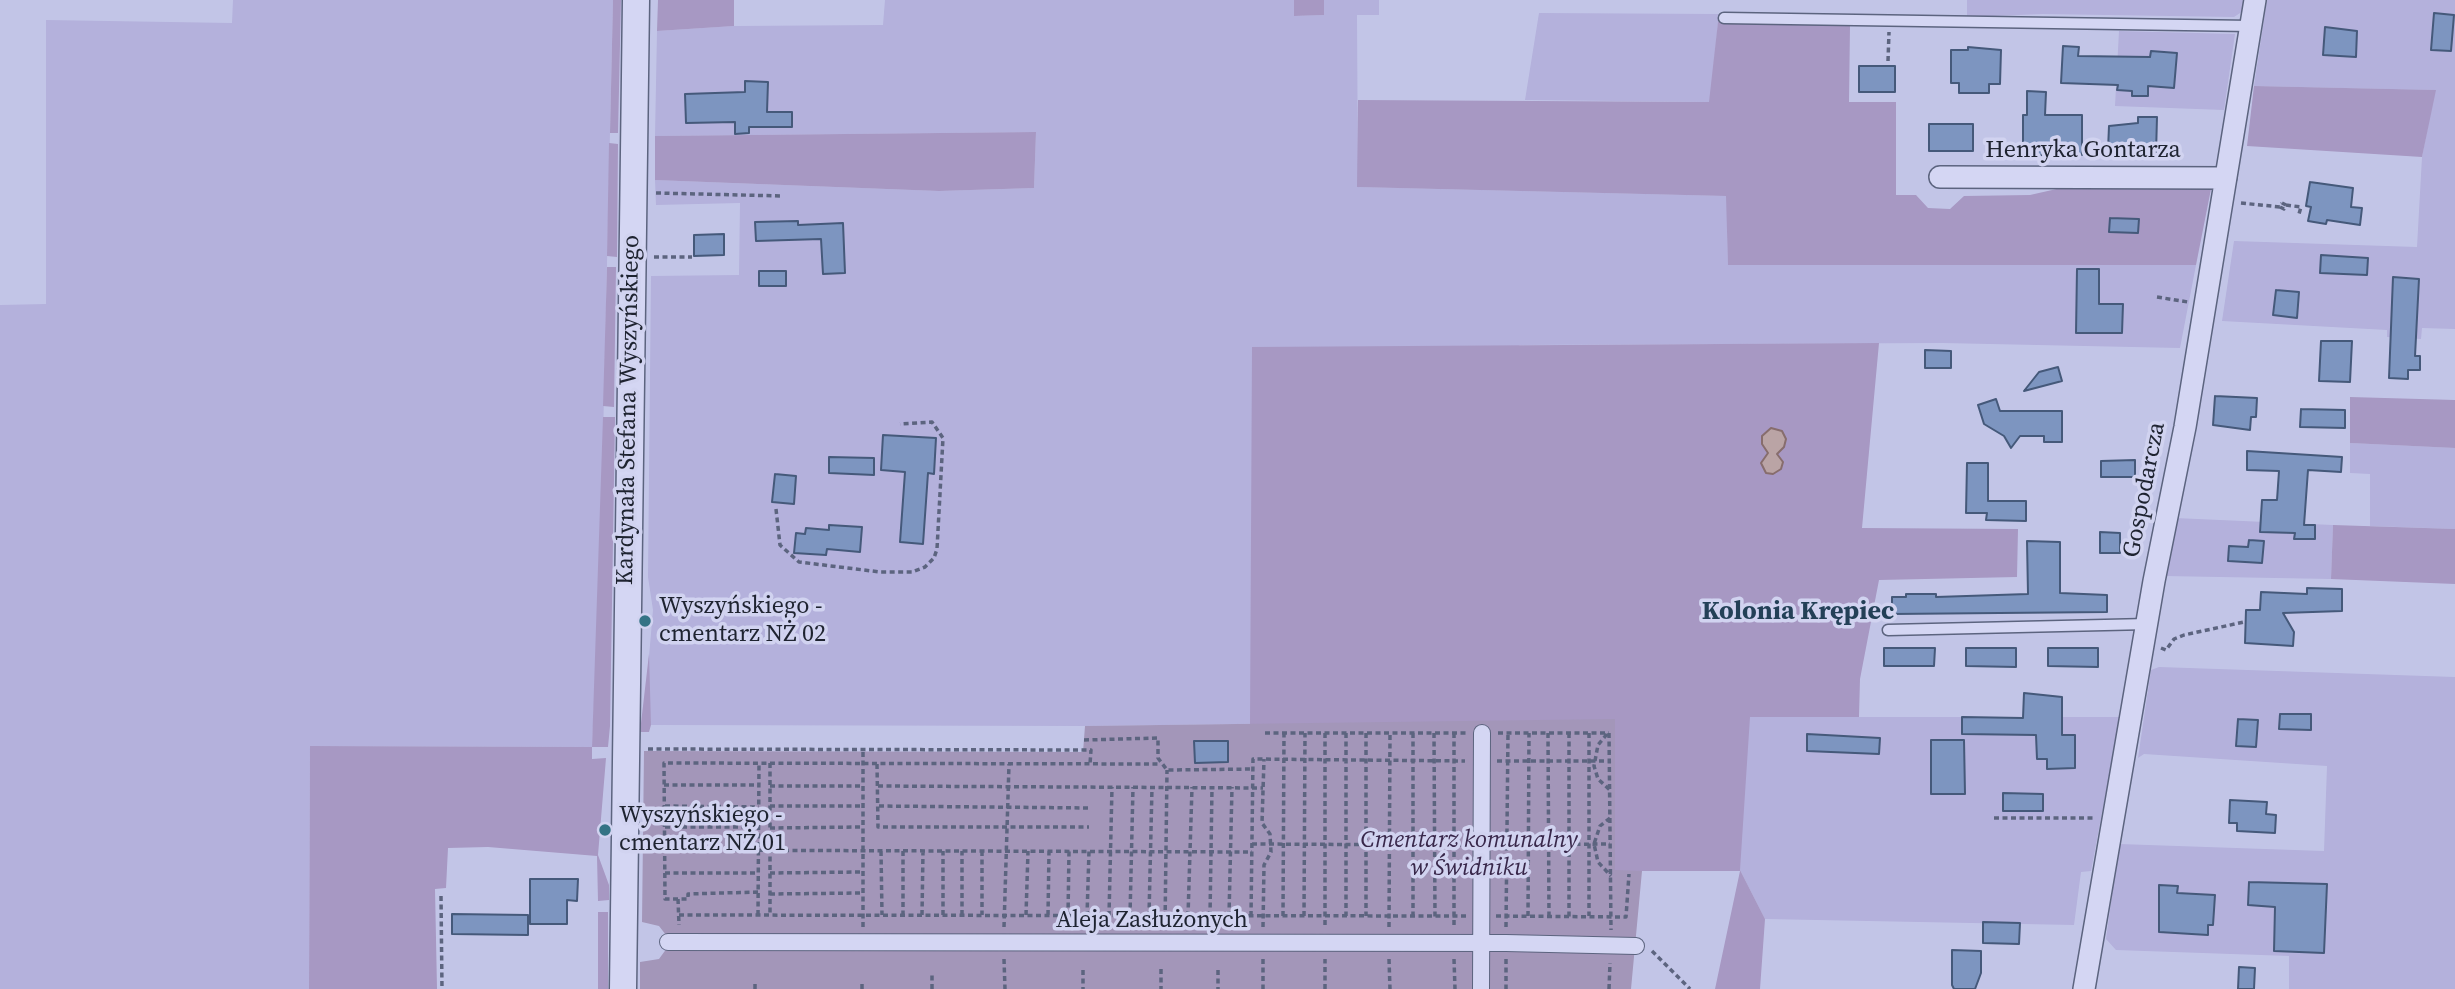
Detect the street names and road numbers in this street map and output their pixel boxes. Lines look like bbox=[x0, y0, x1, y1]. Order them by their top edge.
street label: Henryka Gontarza bbox=[1985, 137, 2181, 165]
street label: Kardynała Stefana Wyszyńskiego bbox=[612, 235, 646, 585]
street label: Gospodarcza bbox=[2118, 420, 2172, 560]
street label: Aleja Zasłużonych bbox=[1056, 907, 1248, 935]

